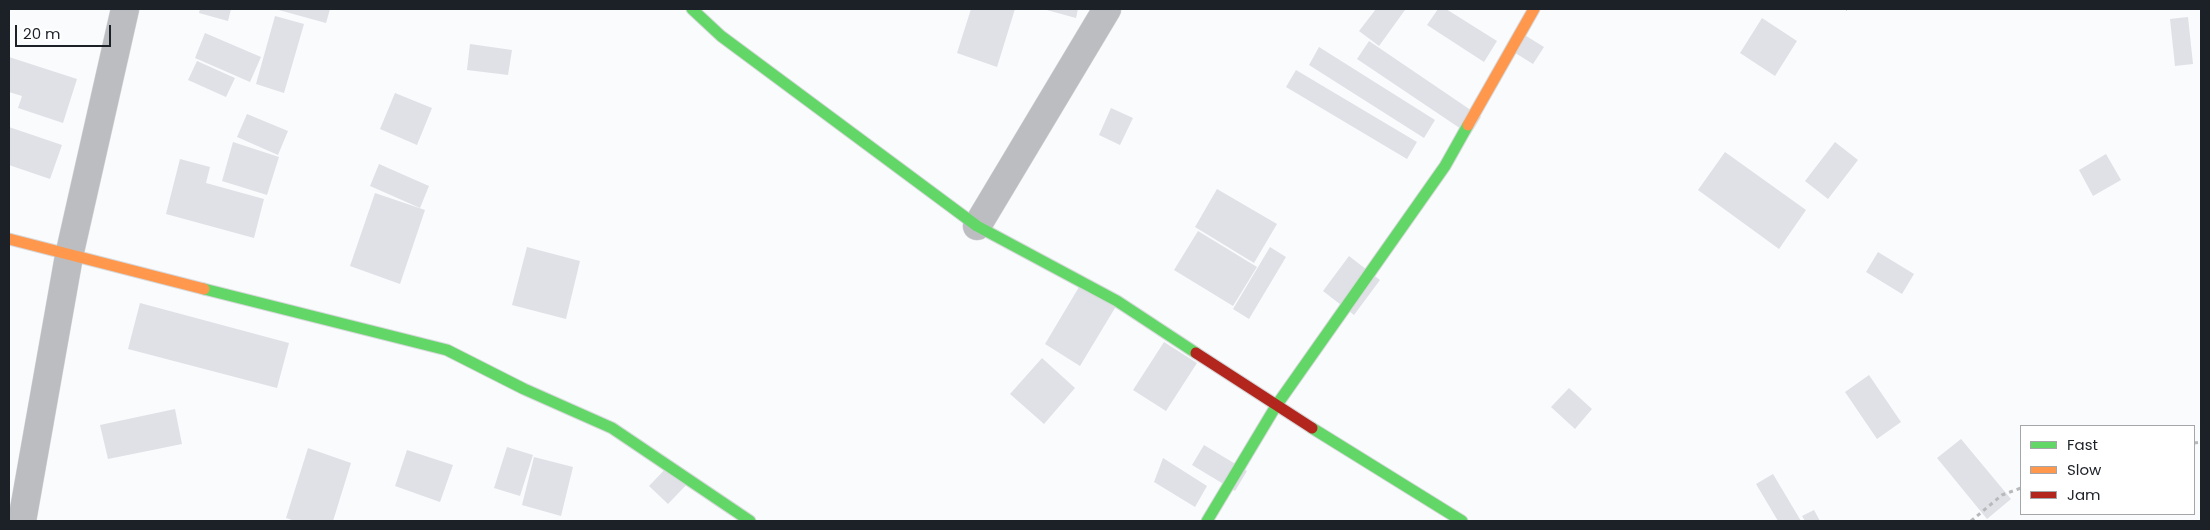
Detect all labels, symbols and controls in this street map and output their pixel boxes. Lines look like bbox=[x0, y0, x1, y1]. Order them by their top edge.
scale bar bbox=[18, 15, 114, 47]
text: 20 m bbox=[23, 23, 61, 44]
legend bbox=[2020, 425, 2195, 515]
text: Fast bbox=[2067, 434, 2098, 455]
text: Slow bbox=[2067, 459, 2101, 480]
text: Jam bbox=[2067, 484, 2101, 505]

